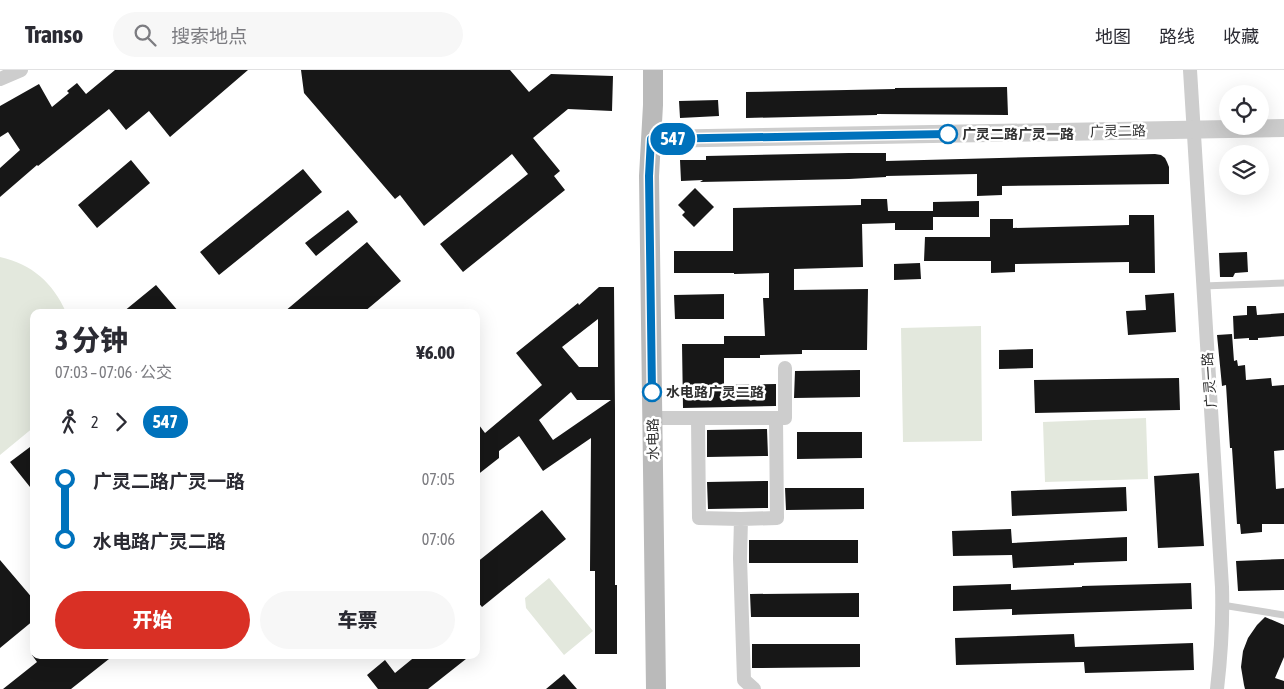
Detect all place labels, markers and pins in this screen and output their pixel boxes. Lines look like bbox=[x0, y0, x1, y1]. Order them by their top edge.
marker: 广灵二路广灵一路 bbox=[938, 124, 958, 144]
place label: 广灵二路广灵一路 bbox=[962, 126, 1074, 142]
marker: 水电路广灵二路 bbox=[642, 382, 662, 402]
place label: 水电路广灵二路 bbox=[666, 384, 764, 400]

